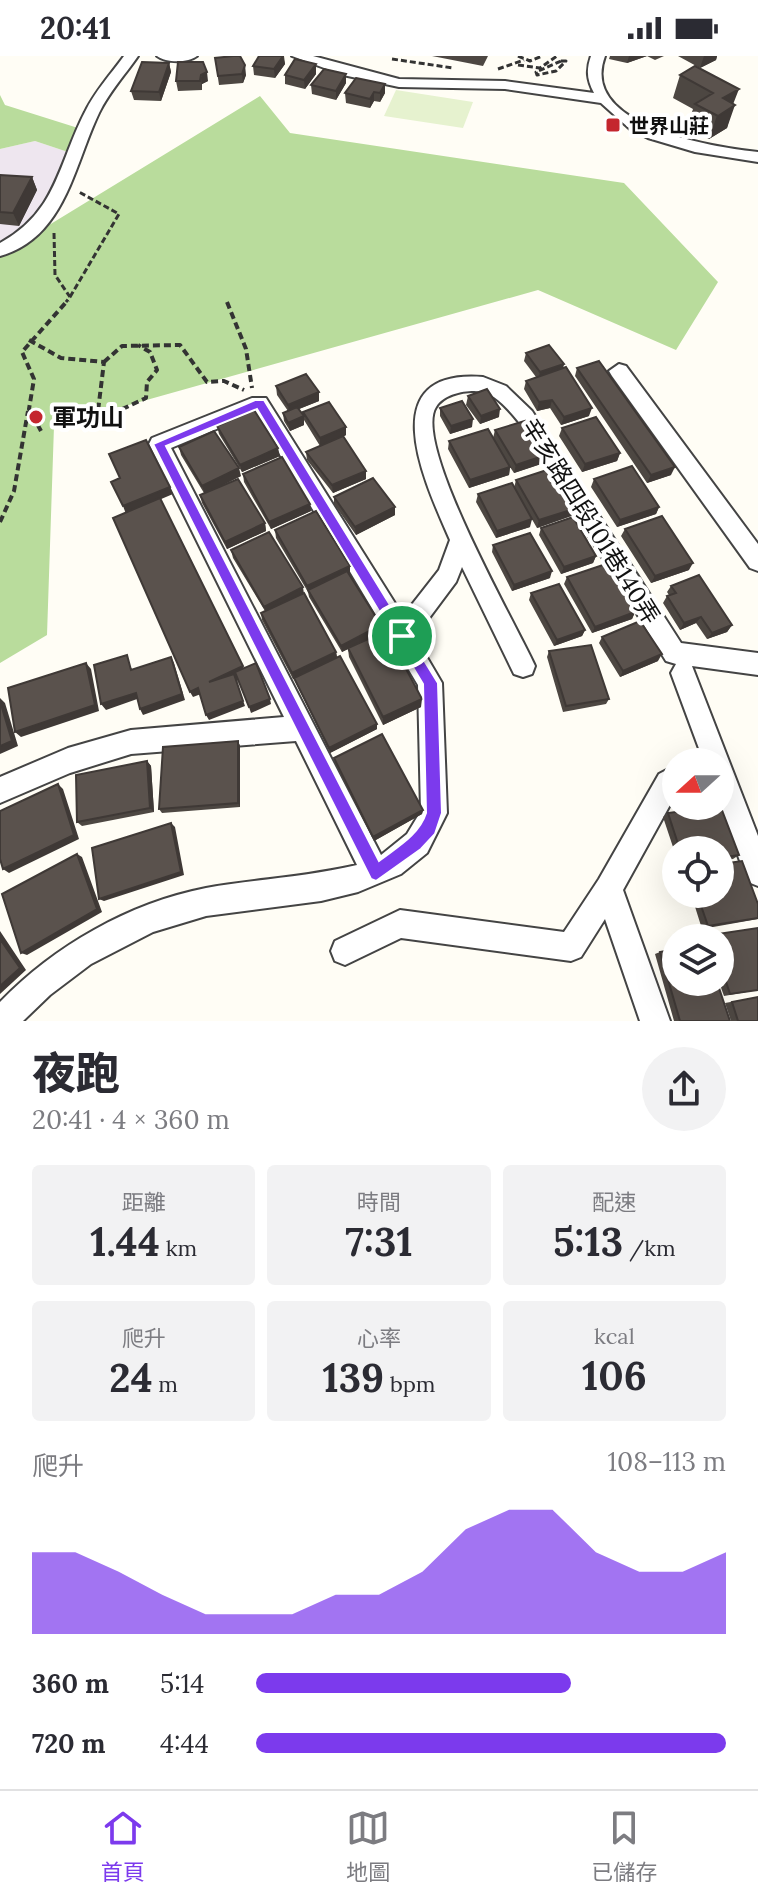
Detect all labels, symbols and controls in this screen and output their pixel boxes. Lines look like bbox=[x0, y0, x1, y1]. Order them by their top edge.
text: 20:41 bbox=[40, 9, 111, 47]
place label: 世界山莊 bbox=[629, 113, 709, 138]
marker: 世界山莊 bbox=[604, 116, 622, 134]
place label: 軍功山 bbox=[52, 402, 124, 433]
marker: 軍功山 bbox=[27, 408, 45, 426]
street label: 辛亥路四段101巷140弄 bbox=[515, 412, 667, 630]
pin bbox=[368, 602, 436, 670]
icon: arrive bbox=[380, 614, 424, 658]
north arrow bbox=[662, 748, 734, 820]
map controls bbox=[662, 748, 734, 996]
button: locate bbox=[662, 836, 734, 908]
button: layers bbox=[662, 924, 734, 996]
text: 夜跑 bbox=[32, 1045, 120, 1101]
button: share bbox=[642, 1047, 726, 1131]
text: 20:41 · 4 × 360 m bbox=[32, 1103, 230, 1136]
text: 距離 bbox=[122, 1188, 166, 1216]
text: 時間 bbox=[357, 1188, 401, 1216]
text: 配速 bbox=[592, 1188, 636, 1216]
text: 1.44 bbox=[90, 1216, 160, 1267]
text: 7:31 bbox=[345, 1216, 413, 1267]
text: 5:13 bbox=[553, 1216, 623, 1267]
text: km bbox=[160, 1234, 197, 1262]
text: /km bbox=[623, 1234, 676, 1262]
text: kcal bbox=[594, 1322, 635, 1350]
text: 爬升 bbox=[122, 1324, 166, 1352]
text: 心率 bbox=[357, 1324, 401, 1352]
text: 106 bbox=[582, 1350, 647, 1401]
text: 24 bbox=[109, 1352, 153, 1403]
text: 139 bbox=[322, 1352, 384, 1403]
text: m bbox=[153, 1370, 178, 1398]
text: bpm bbox=[384, 1370, 436, 1398]
text: 108–113 m bbox=[608, 1445, 726, 1478]
text: 爬升 bbox=[32, 1449, 84, 1482]
text: 360 m bbox=[32, 1667, 109, 1700]
text: 5:14 bbox=[160, 1667, 204, 1700]
text: 720 m bbox=[32, 1727, 105, 1760]
text: 4:44 bbox=[160, 1727, 209, 1760]
tab: 首頁 bbox=[101, 1806, 145, 1886]
tab: 地圖 bbox=[346, 1806, 390, 1886]
tab: 已儲存 bbox=[591, 1806, 657, 1886]

